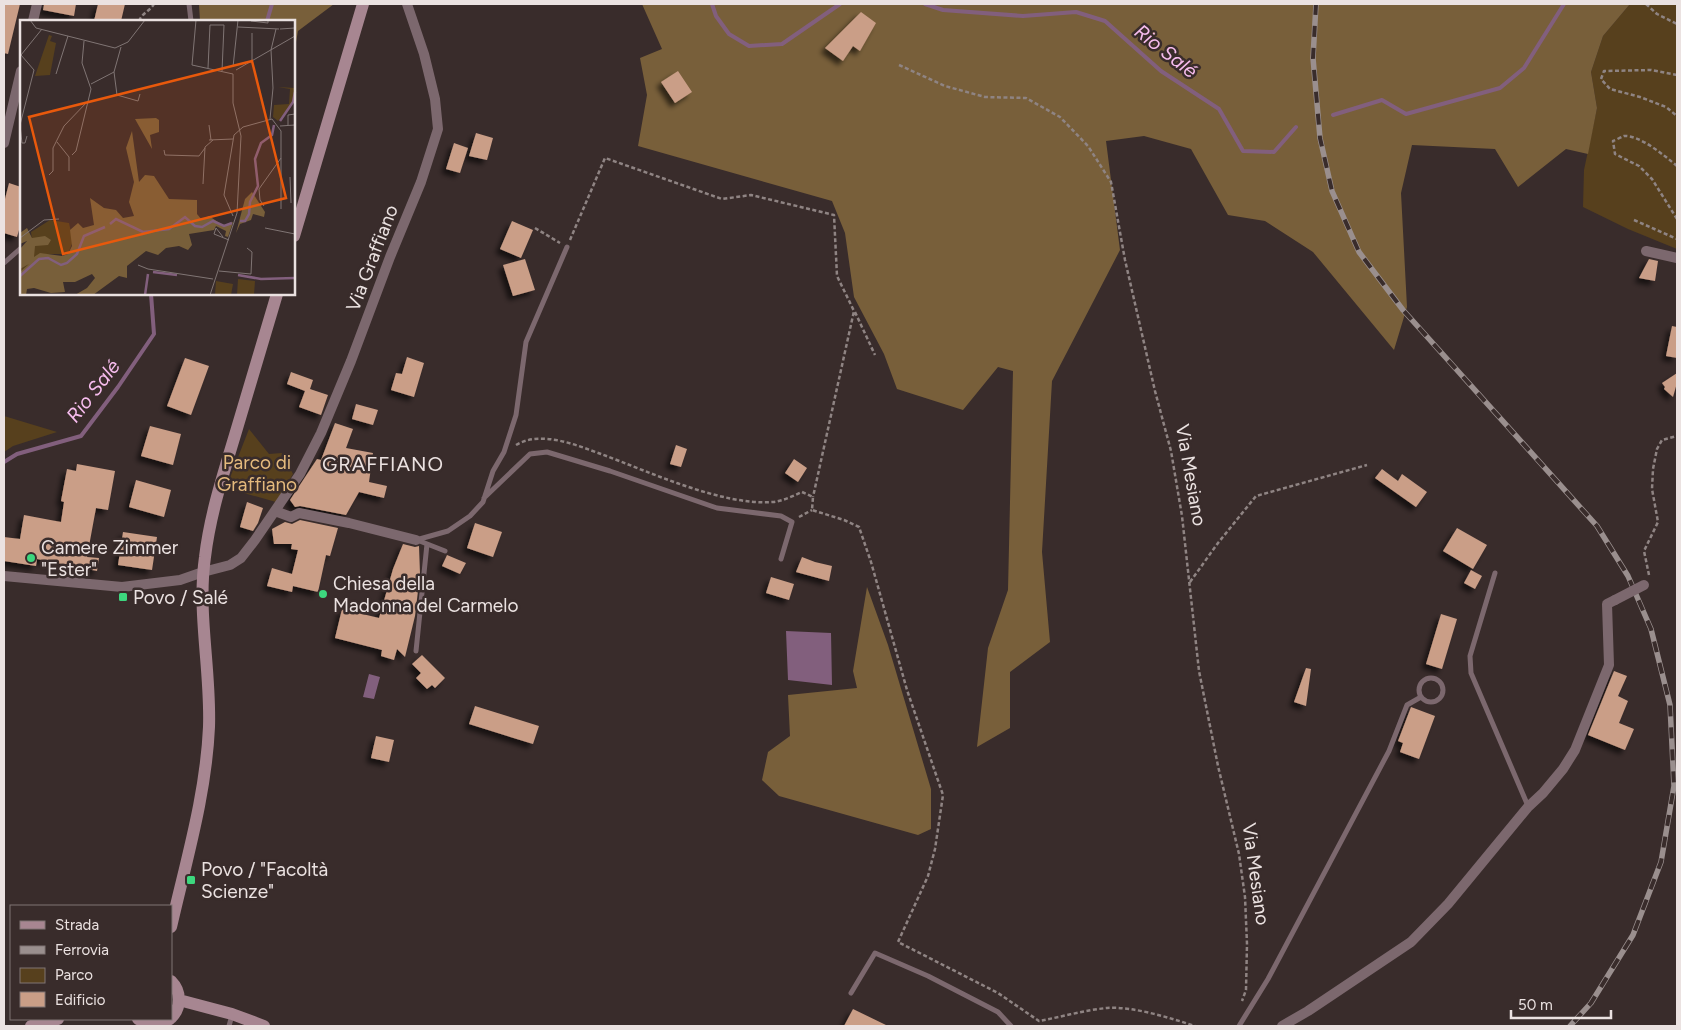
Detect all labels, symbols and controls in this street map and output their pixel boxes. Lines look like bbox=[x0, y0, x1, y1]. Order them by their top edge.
water label: Rio Salé bbox=[1130, 19, 1202, 83]
inset map bbox=[20, 20, 295, 295]
street label: Via Graffiano bbox=[341, 201, 403, 315]
water label: Rio Salé bbox=[61, 355, 125, 427]
street label: Via Mesiano bbox=[1171, 422, 1211, 528]
park label: Parco di Graffiano bbox=[217, 451, 297, 496]
district label: GRAFFIANO bbox=[322, 452, 444, 476]
place label: Camere Zimmer "Ester" bbox=[41, 536, 179, 581]
marker: Camere Zimmer "Ester" bbox=[25, 552, 37, 564]
place label: Chiesa della Madonna del Carmelo bbox=[333, 572, 518, 617]
place label: Povo / Salé bbox=[133, 586, 228, 609]
marker: Chiesa della Madonna del Carmelo bbox=[317, 588, 329, 600]
marker: Povo / Salé bbox=[117, 591, 129, 603]
street label: Via Mesiano bbox=[1237, 821, 1275, 927]
place label: Povo / "Facoltà Scienze" bbox=[201, 858, 328, 903]
marker: Povo / "Facoltà Scienze" bbox=[185, 874, 197, 886]
legend bbox=[10, 905, 172, 1020]
text: Strada bbox=[55, 916, 99, 934]
text: Ferrovia bbox=[55, 941, 109, 959]
text: Parco bbox=[55, 966, 93, 984]
scale bar bbox=[1511, 988, 1611, 1020]
text: Edificio bbox=[55, 991, 106, 1009]
text: 50 m bbox=[1518, 996, 1553, 1014]

